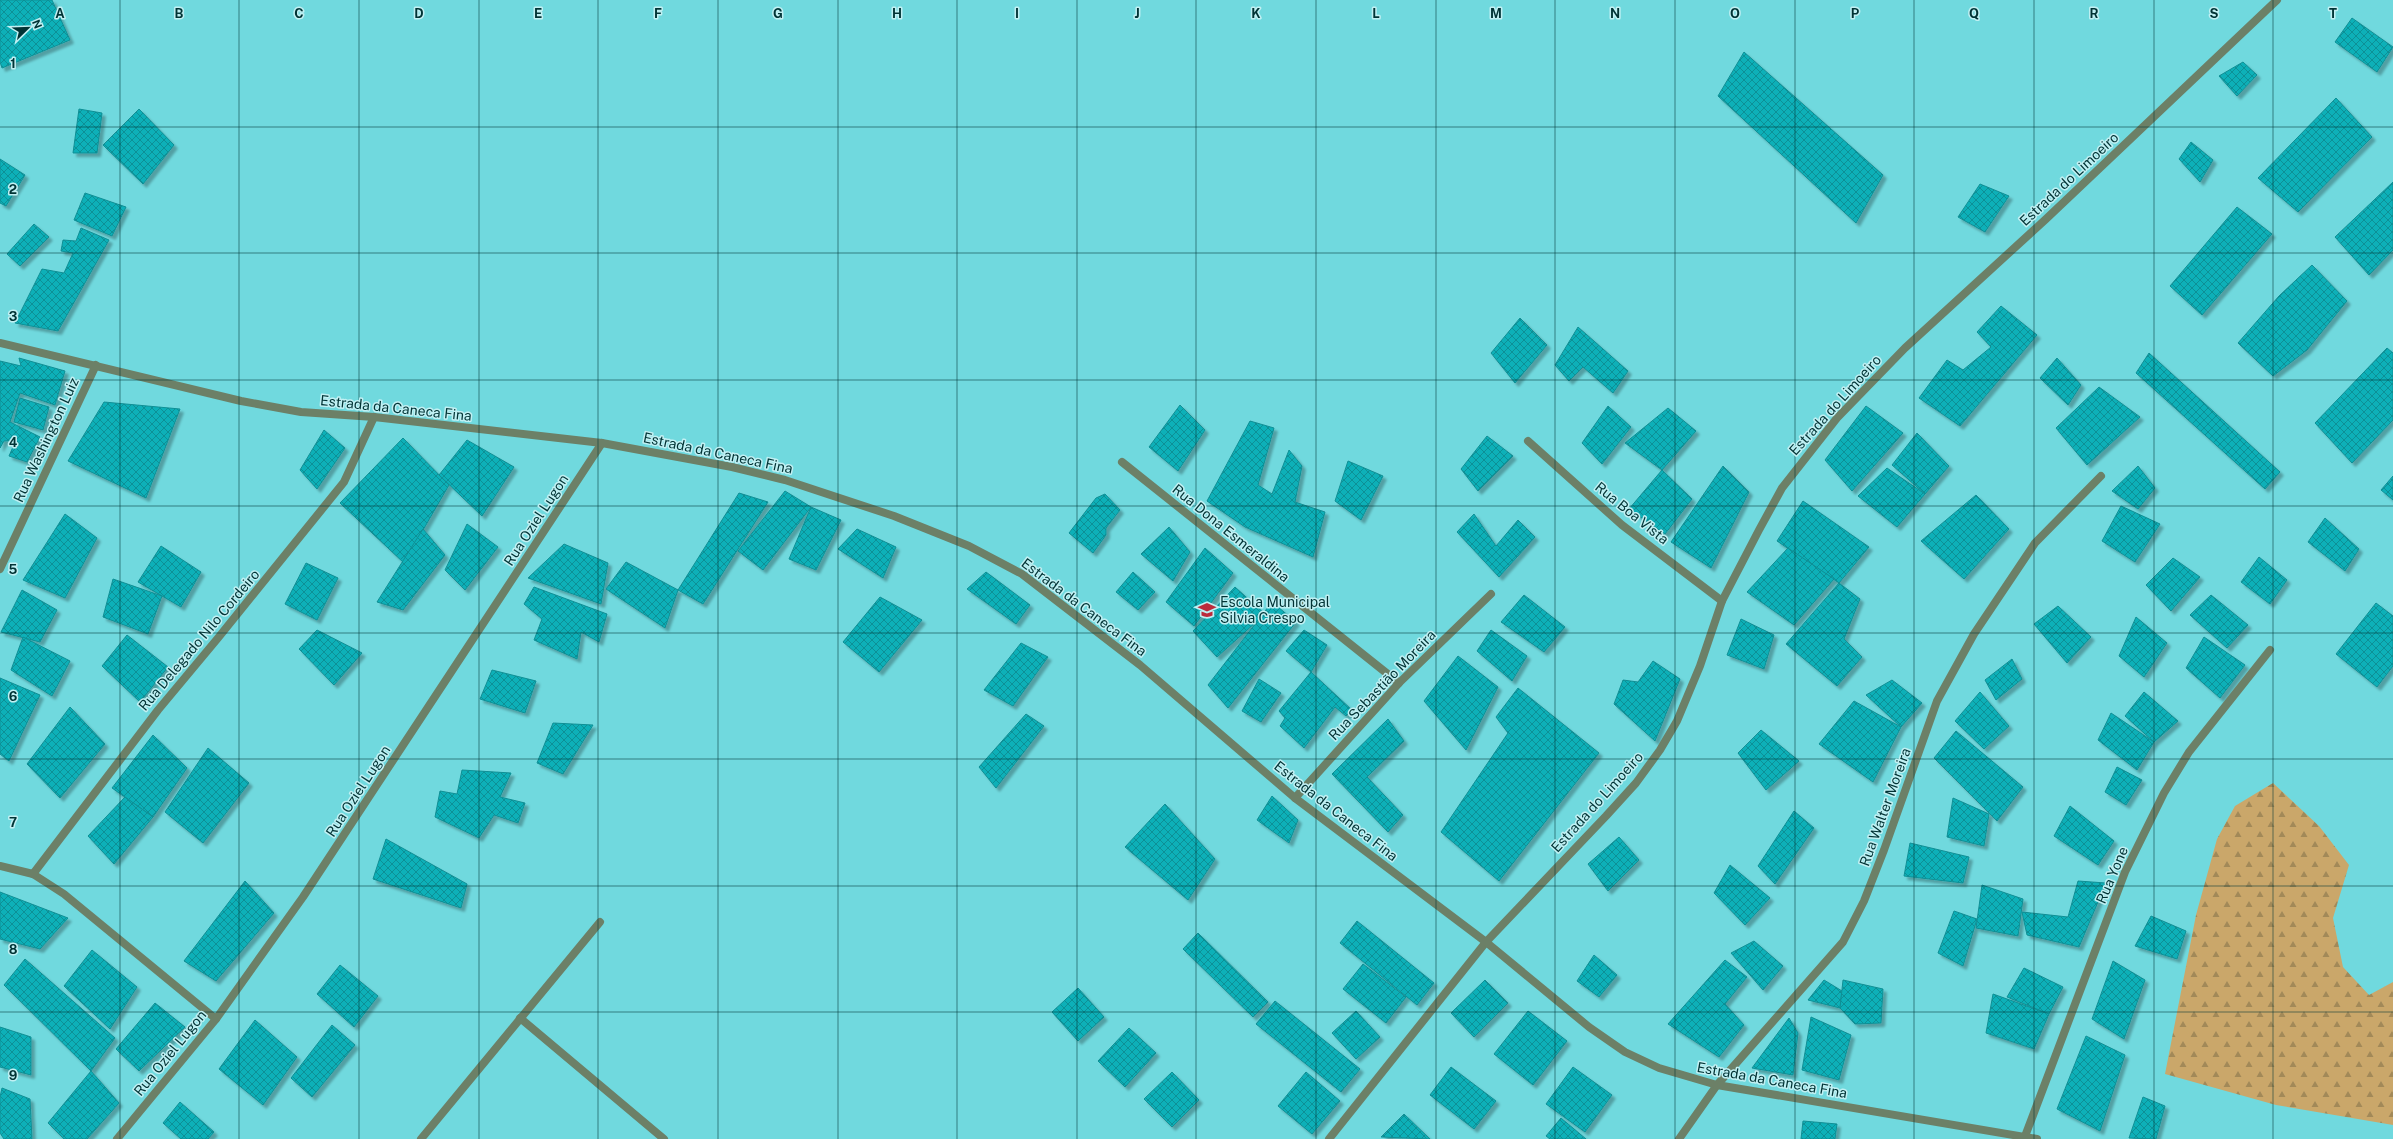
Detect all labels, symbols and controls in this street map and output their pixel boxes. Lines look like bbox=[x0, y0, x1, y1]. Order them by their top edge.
text: A bbox=[55, 6, 65, 21]
text: B bbox=[175, 6, 184, 21]
text: C bbox=[294, 6, 304, 21]
text: D bbox=[414, 6, 424, 21]
text: E bbox=[534, 6, 542, 21]
text: F bbox=[654, 6, 662, 21]
text: G bbox=[773, 6, 783, 21]
text: H bbox=[892, 6, 902, 21]
text: I bbox=[1015, 6, 1019, 21]
text: J bbox=[1134, 6, 1140, 21]
text: K bbox=[1251, 6, 1261, 21]
text: L bbox=[1372, 6, 1380, 21]
text: M bbox=[1490, 6, 1502, 21]
text: N bbox=[1610, 6, 1620, 21]
text: O bbox=[1730, 6, 1740, 21]
text: P bbox=[1851, 6, 1860, 21]
text: Q bbox=[1969, 6, 1979, 21]
text: R bbox=[2089, 6, 2099, 21]
text: S bbox=[2210, 6, 2219, 21]
text: T bbox=[2329, 6, 2337, 21]
north arrow bbox=[8, 8, 48, 48]
text: N bbox=[30, 18, 44, 30]
text: 1 bbox=[10, 56, 16, 71]
street label: Estrada do Limoeiro bbox=[2016, 129, 2122, 229]
text: 2 bbox=[9, 182, 17, 197]
text: 3 bbox=[9, 309, 18, 324]
street label: Estrada do Limoeiro bbox=[1786, 352, 1884, 458]
street label: Rua Washington Luiz bbox=[10, 375, 82, 505]
street label: Estrada da Caneca Fina bbox=[319, 392, 473, 424]
street label: Estrada da Caneca Fina bbox=[642, 429, 794, 477]
text: 4 bbox=[9, 435, 18, 450]
street label: Rua Oziel Lugon bbox=[501, 471, 571, 569]
street label: Rua Boa Vista bbox=[1592, 479, 1672, 547]
street label: Rua Dona Esmeraldina bbox=[1169, 481, 1293, 585]
street label: Estrada da Caneca Fina bbox=[1018, 555, 1150, 659]
text: 5 bbox=[9, 562, 18, 577]
street label: Rua Delegado Nilo Cordeiro bbox=[135, 566, 263, 714]
place label: Escola Municipal Silvia Crespo bbox=[1220, 594, 1330, 626]
school or university icon: Escola Municipal Silvia Crespo bbox=[1197, 600, 1217, 620]
street label: Rua Sebastião Moreira bbox=[1325, 627, 1439, 743]
text: 6 bbox=[9, 689, 18, 704]
street label: Rua Oziel Lugon bbox=[323, 742, 393, 840]
street label: Rua Walter Moreira bbox=[1856, 746, 1914, 868]
street label: Estrada do Limoeiro bbox=[1548, 749, 1646, 855]
street label: Estrada da Caneca Fina bbox=[1271, 758, 1401, 864]
text: 7 bbox=[9, 815, 17, 830]
street label: Rua Yone bbox=[2093, 844, 2131, 906]
text: 8 bbox=[9, 942, 18, 957]
street label: Rua Oziel Lugon bbox=[131, 1007, 209, 1099]
street label: Estrada da Caneca Fina bbox=[1696, 1059, 1848, 1101]
text: 9 bbox=[9, 1068, 17, 1083]

